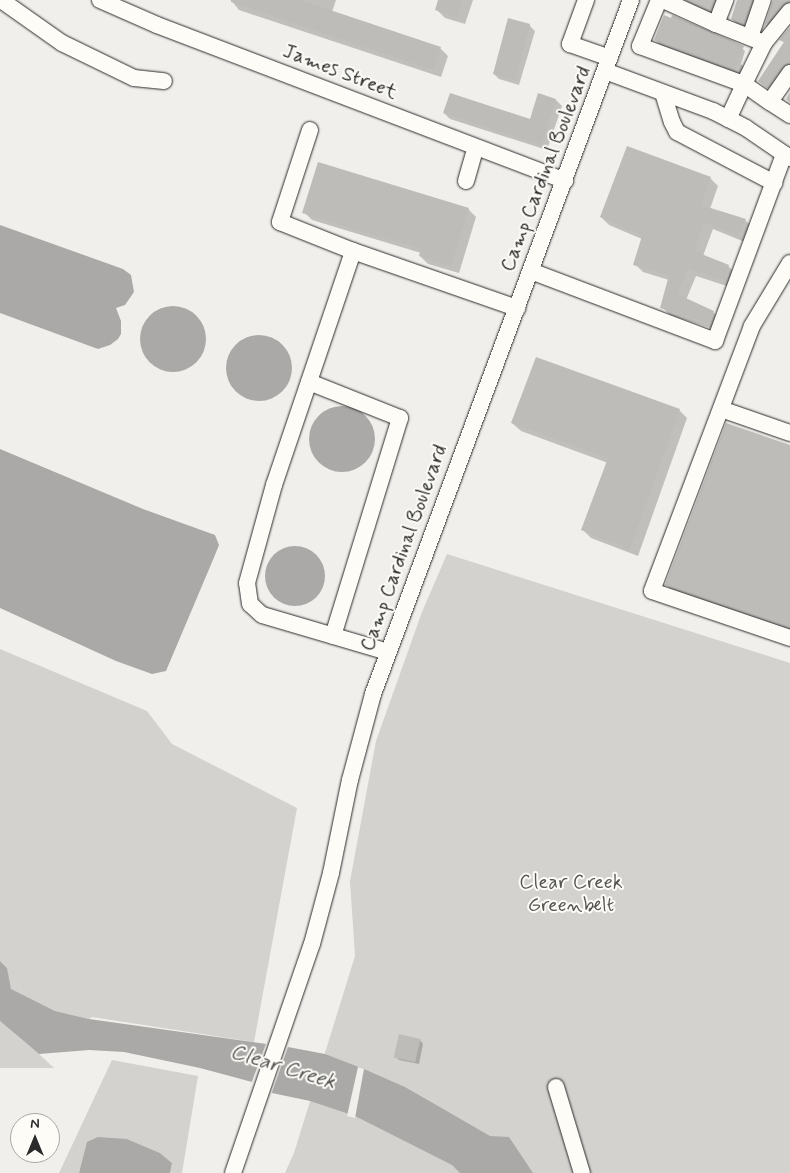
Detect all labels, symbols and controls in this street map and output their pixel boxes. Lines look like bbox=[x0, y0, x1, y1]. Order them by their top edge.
street label: James Street bbox=[279, 39, 401, 105]
street label: Camp Cardinal Boulevard bbox=[496, 64, 596, 274]
street label: Camp Cardinal Boulevard bbox=[356, 442, 452, 654]
park label: Clear Creek Greenbelt bbox=[519, 870, 623, 917]
water label: Clear Creek bbox=[227, 1039, 339, 1095]
north arrow bbox=[10, 1113, 60, 1163]
text: N bbox=[30, 1115, 40, 1133]

